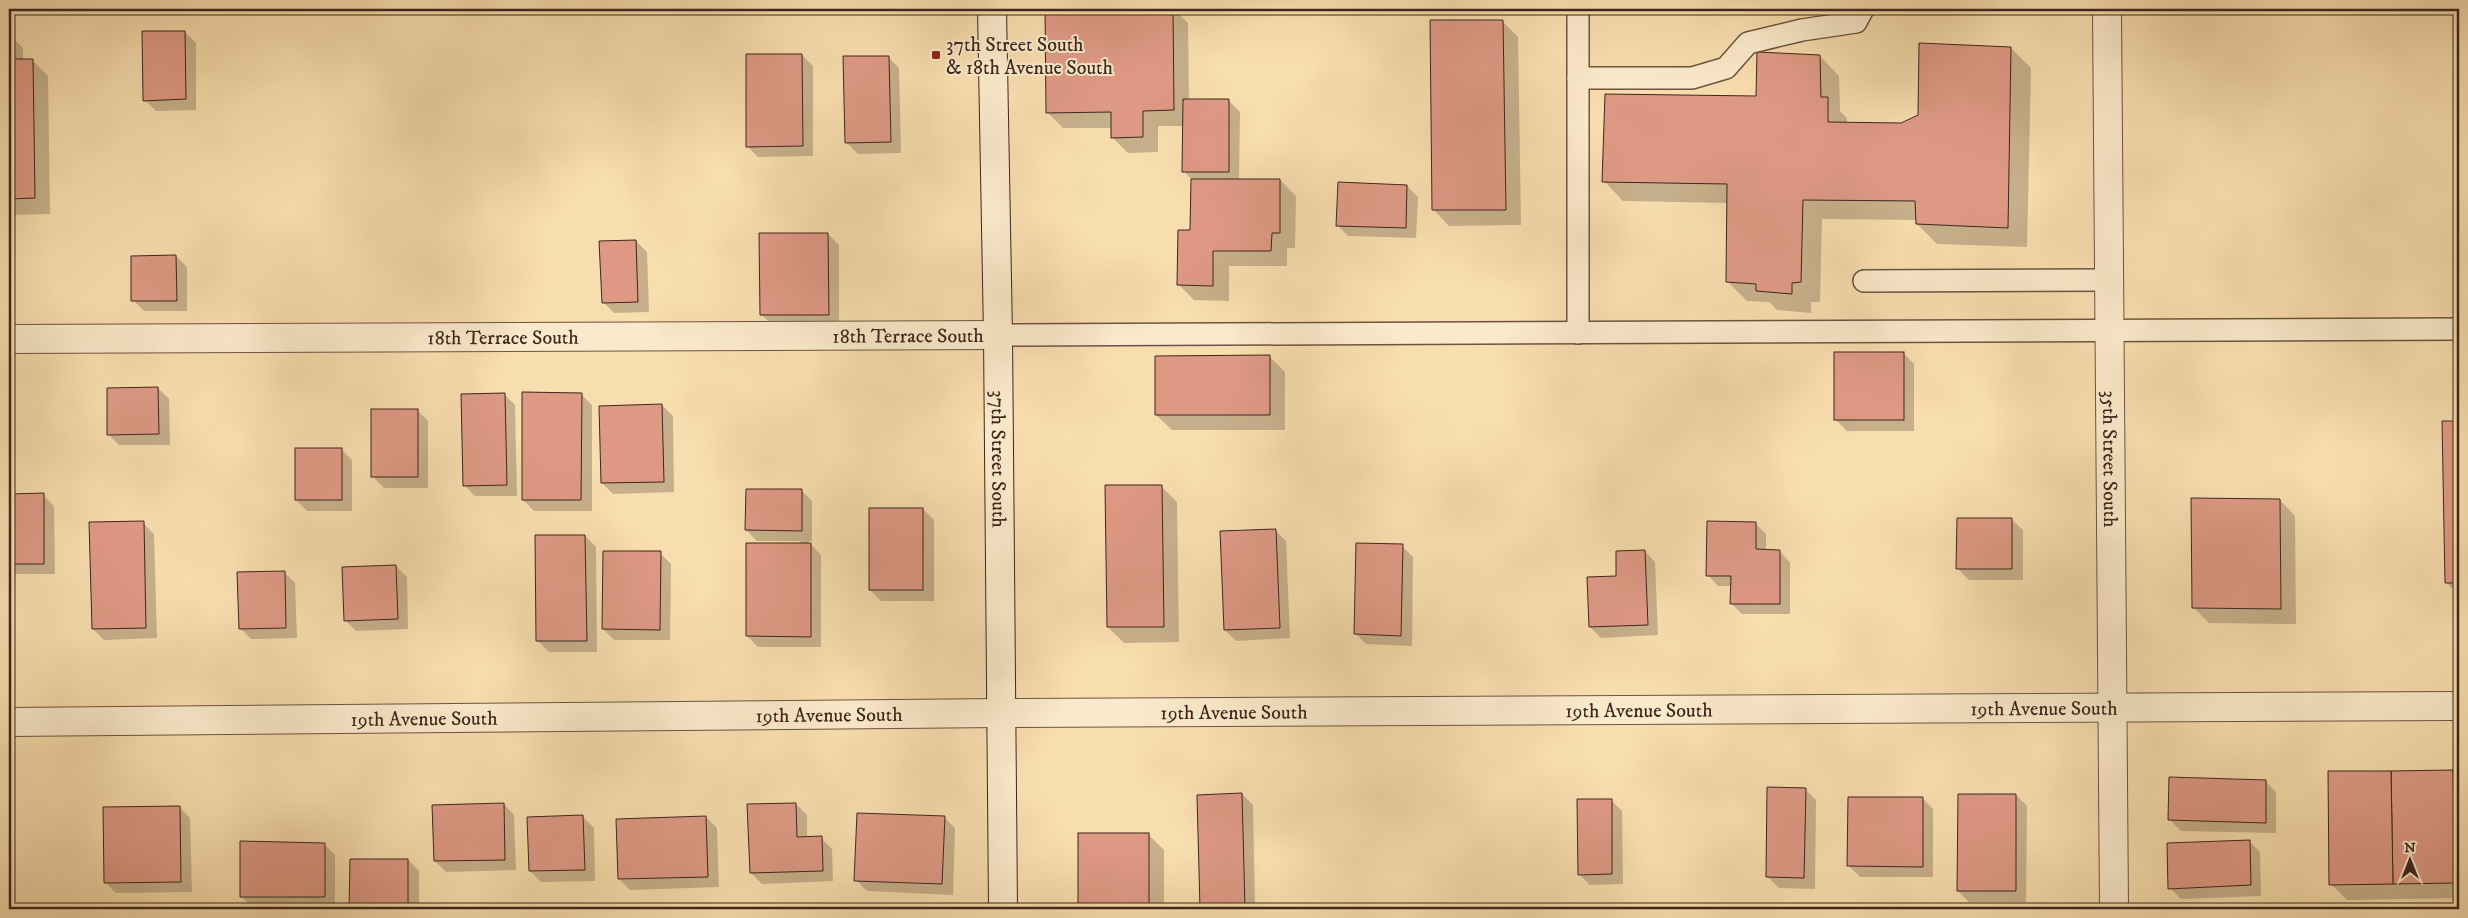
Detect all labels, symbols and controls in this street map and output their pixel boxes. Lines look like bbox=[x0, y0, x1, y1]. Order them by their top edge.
place label: 37th Street South & 18th Avenue South bbox=[946, 33, 1113, 81]
marker: 37th Street South & 18th Avenue South bbox=[930, 49, 942, 61]
street label: 18th Terrace South bbox=[832, 324, 984, 350]
street label: 18th Terrace South bbox=[427, 326, 579, 351]
street label: 37th Street South bbox=[984, 390, 1011, 528]
street label: 35th Street South bbox=[2096, 390, 2122, 528]
street label: 19th Avenue South bbox=[1970, 697, 2118, 722]
street label: 19th Avenue South bbox=[1565, 699, 1713, 724]
street label: 19th Avenue South bbox=[1160, 701, 1308, 726]
street label: 19th Avenue South bbox=[755, 703, 903, 729]
street label: 19th Avenue South bbox=[350, 707, 498, 733]
north arrow bbox=[2386, 836, 2436, 886]
text: N bbox=[2404, 839, 2416, 857]

